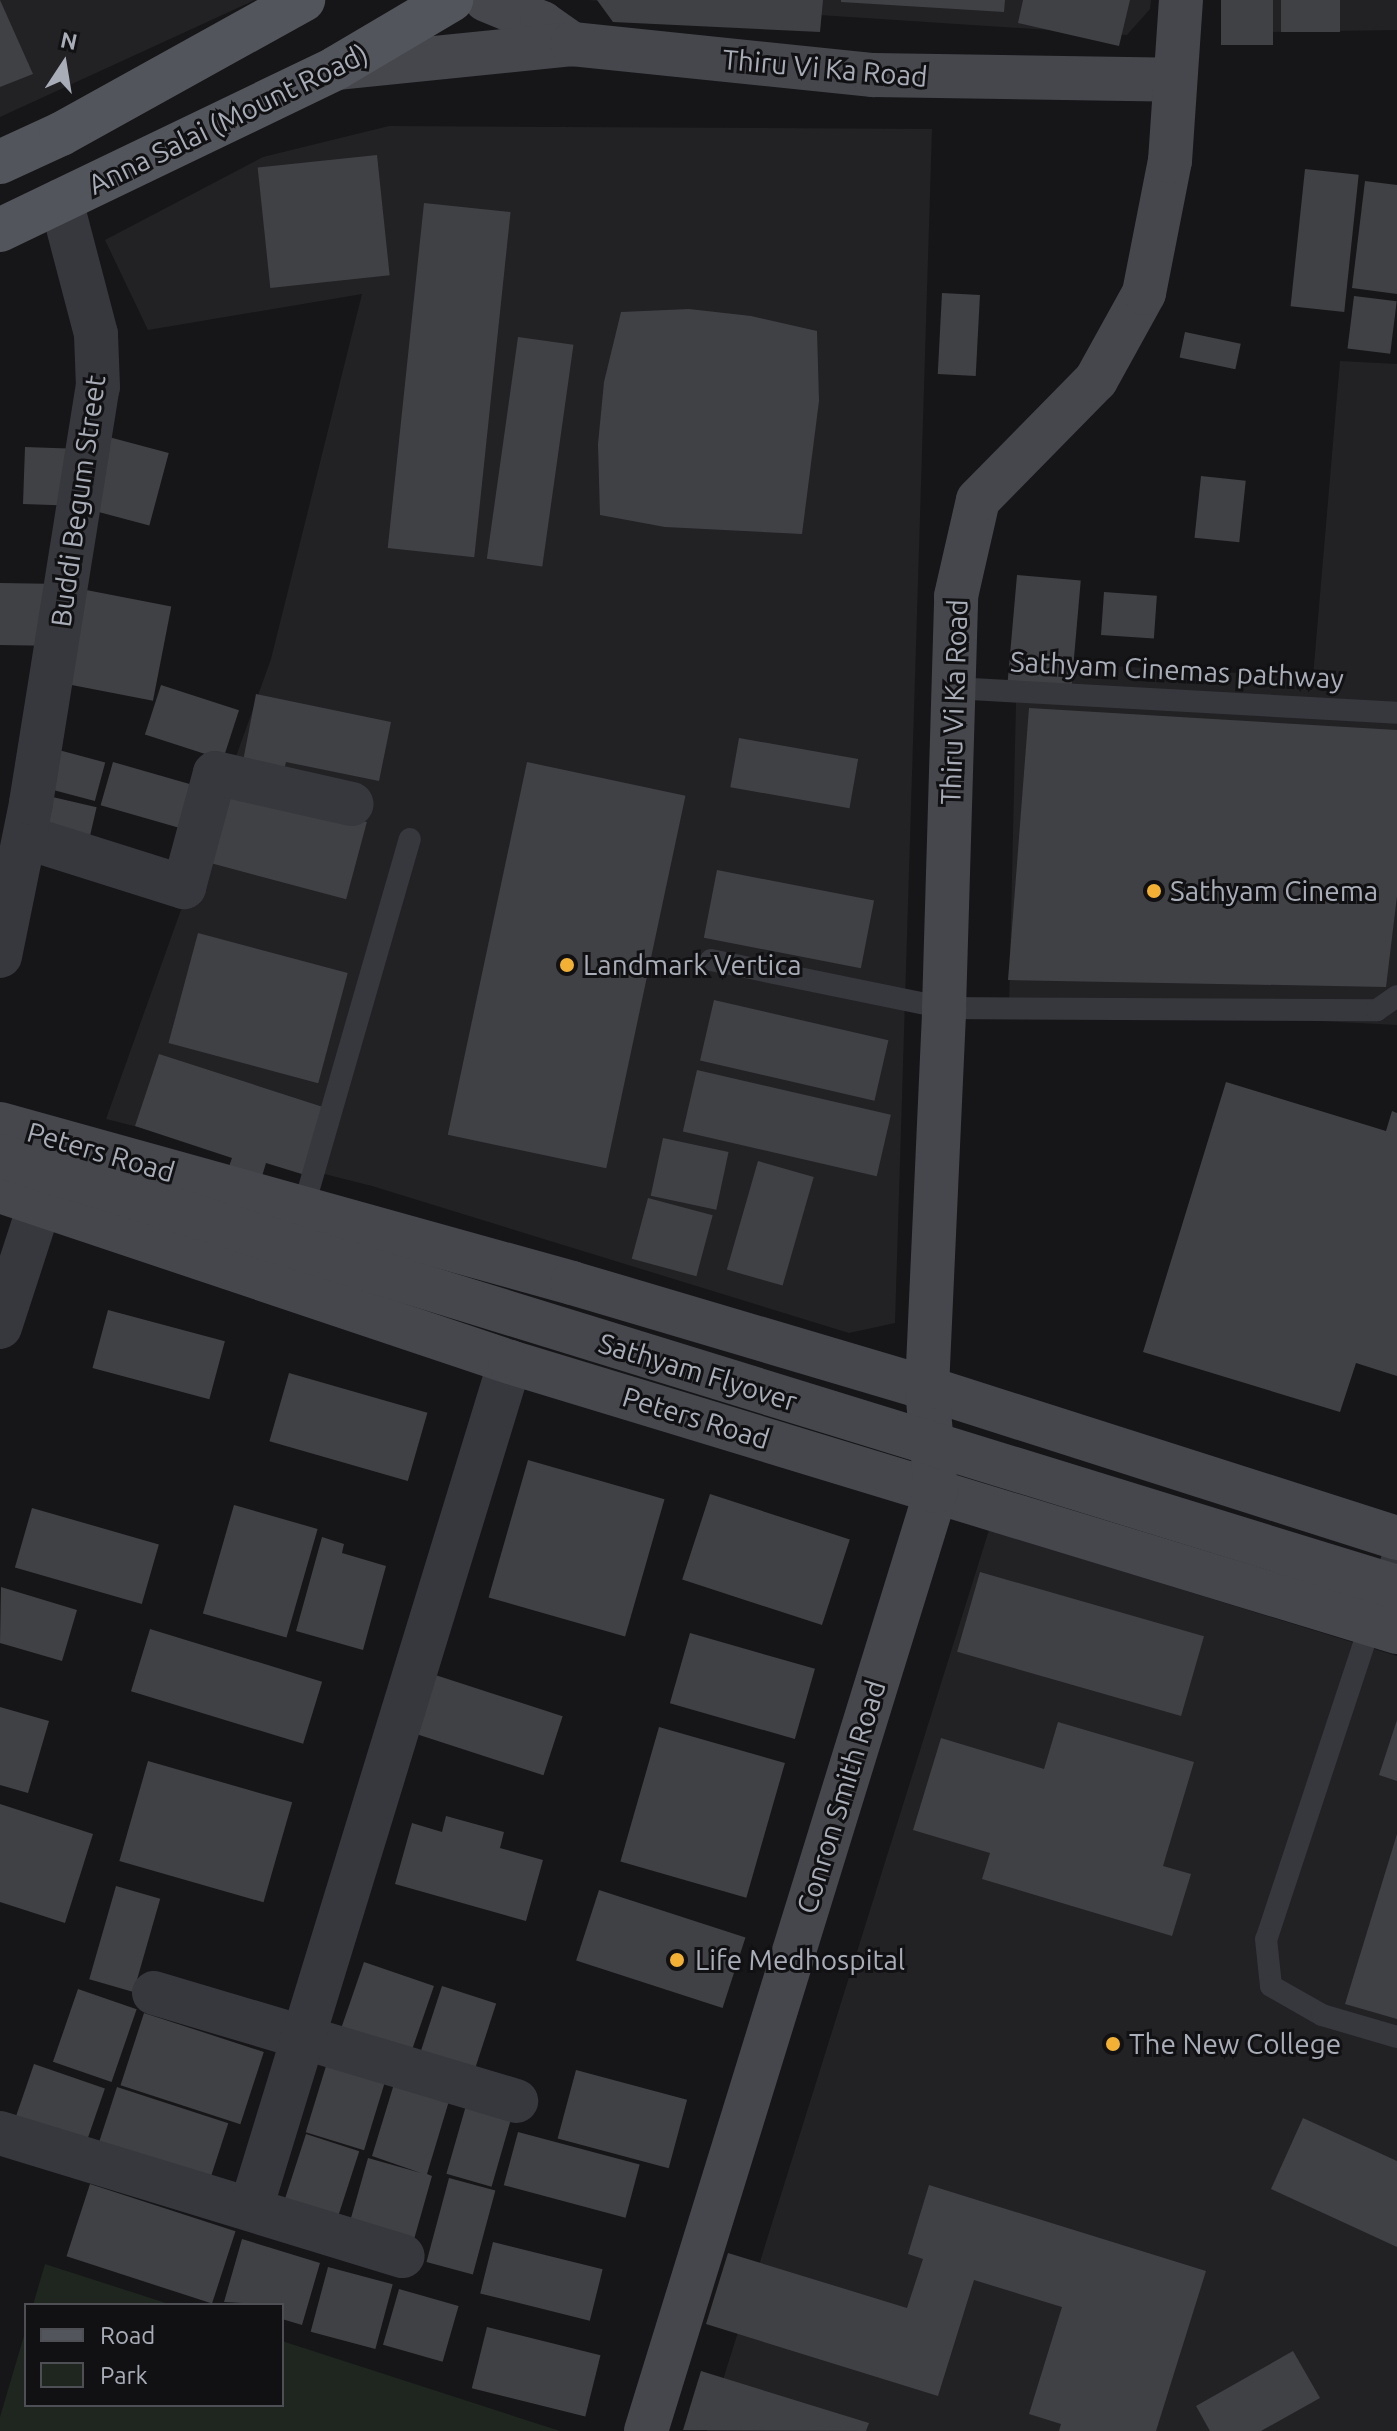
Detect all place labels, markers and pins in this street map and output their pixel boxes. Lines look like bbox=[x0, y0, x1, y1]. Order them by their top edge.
place label: Sathyam Cinema bbox=[1170, 874, 1378, 908]
marker: Sathyam Cinema bbox=[1145, 882, 1163, 900]
place label: Landmark Vertica bbox=[583, 948, 802, 982]
marker: Landmark Vertica bbox=[558, 956, 576, 974]
place label: Life Medhospital bbox=[695, 1943, 905, 1977]
marker: Life Medhospital bbox=[666, 1949, 688, 1971]
place label: The New College bbox=[1129, 2027, 1341, 2061]
marker: The New College bbox=[1104, 2035, 1122, 2053]

